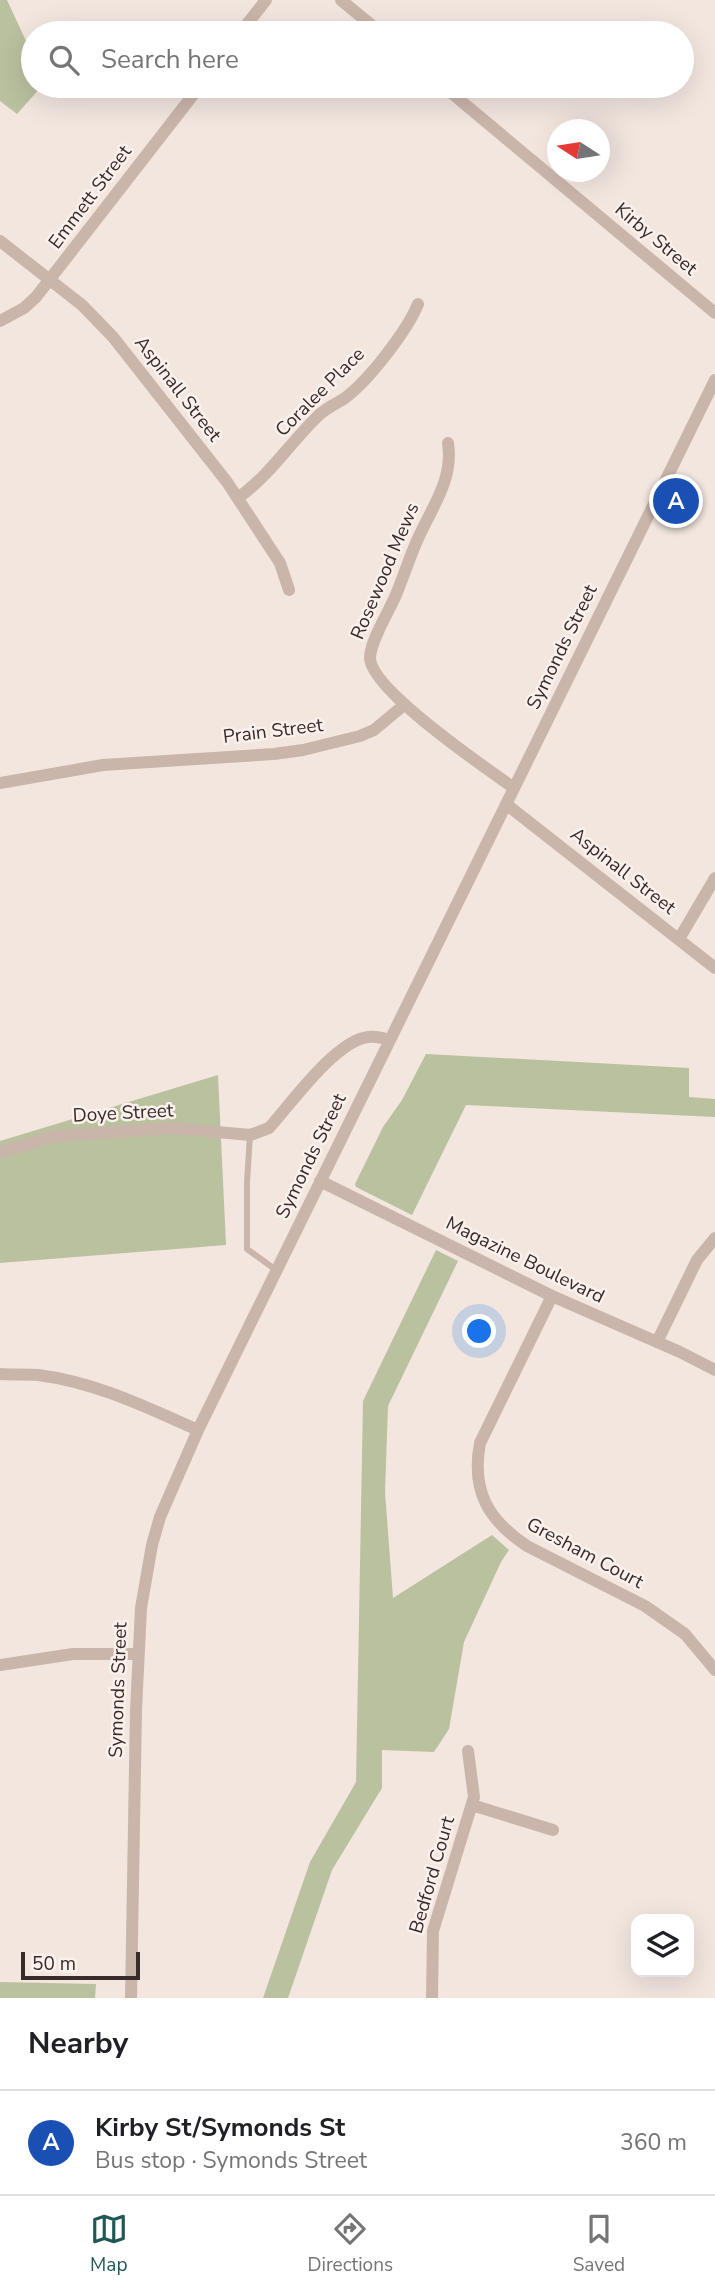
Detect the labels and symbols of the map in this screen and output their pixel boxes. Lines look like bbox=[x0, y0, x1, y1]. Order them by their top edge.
north arrow bbox=[547, 119, 610, 182]
street label: Emmett Street bbox=[42, 140, 138, 254]
street label: Kirby Street bbox=[609, 197, 703, 281]
street label: Aspinall Street bbox=[129, 331, 228, 447]
street label: Coralee Place bbox=[270, 342, 370, 442]
pin: A bbox=[653, 475, 699, 527]
street label: Rosewood Mews bbox=[344, 499, 426, 643]
street label: Symonds Street bbox=[521, 580, 604, 714]
street label: Prain Street bbox=[222, 712, 325, 750]
street label: Aspinall Street bbox=[565, 822, 681, 921]
street label: Symonds Street bbox=[270, 1089, 353, 1223]
street label: Doye Street bbox=[72, 1097, 174, 1129]
street label: Magazine Boulevard bbox=[441, 1210, 609, 1310]
your location bbox=[462, 1314, 496, 1348]
street label: Gresham Court bbox=[522, 1511, 648, 1595]
street label: Symonds Street bbox=[103, 1621, 133, 1758]
street label: Bedford Court bbox=[403, 1813, 461, 1937]
scale bar bbox=[21, 1949, 140, 1981]

